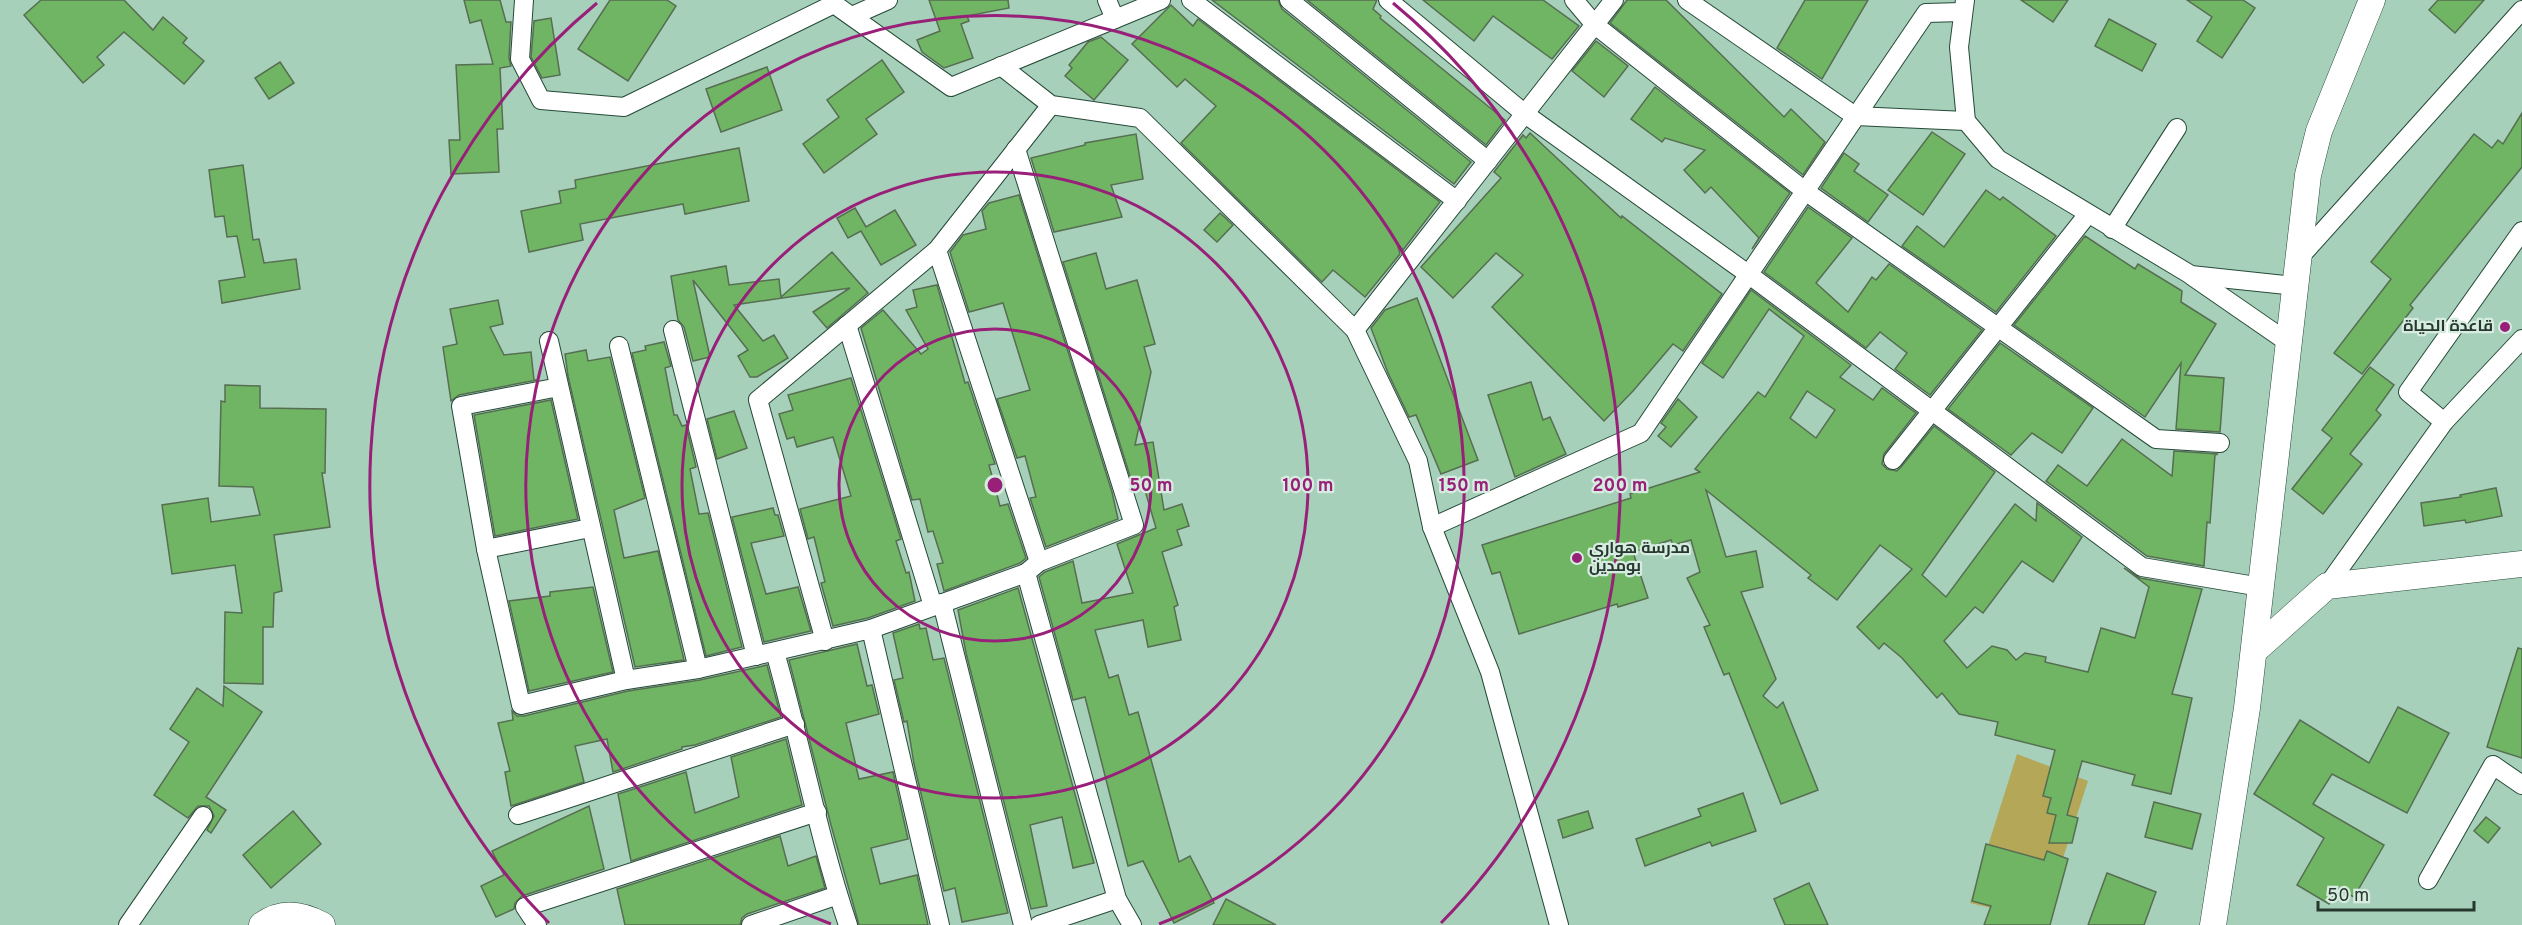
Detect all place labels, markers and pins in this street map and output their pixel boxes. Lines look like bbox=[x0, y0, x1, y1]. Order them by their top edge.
place label: قاعدة الحياة bbox=[2403, 317, 2493, 337]
marker: قاعدة الحياة bbox=[2498, 320, 2512, 334]
centre of rings bbox=[985, 475, 1005, 495]
place label: مدرسة هواري بومدين bbox=[1589, 539, 1690, 577]
marker: مدرسة هواري بومدين bbox=[1570, 551, 1584, 565]

